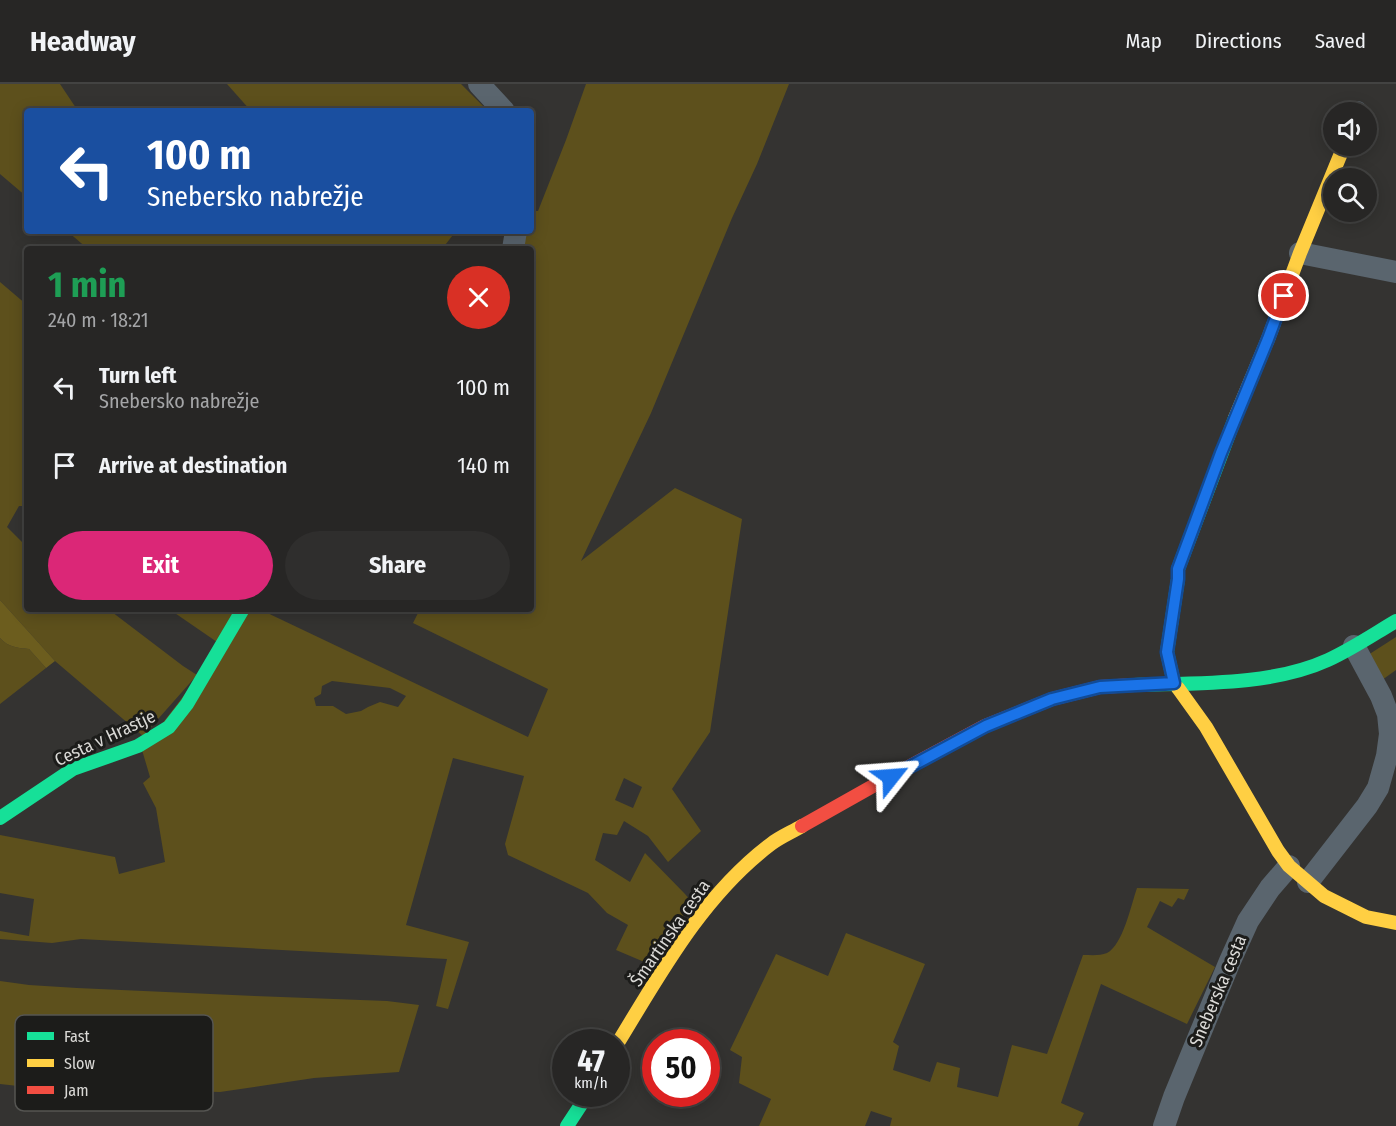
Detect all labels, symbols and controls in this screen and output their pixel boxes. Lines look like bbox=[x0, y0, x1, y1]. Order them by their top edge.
text: Headway bbox=[30, 25, 136, 58]
text: Map bbox=[1125, 28, 1162, 54]
text: Directions bbox=[1195, 28, 1282, 54]
text: Saved bbox=[1315, 28, 1366, 54]
map controls bbox=[1323, 102, 1377, 222]
button: sound bbox=[1323, 102, 1377, 156]
text: 100 m bbox=[147, 130, 251, 180]
icon: left bbox=[48, 132, 126, 210]
button: search bbox=[1323, 168, 1377, 222]
text: Snebersko nabrežje bbox=[147, 181, 364, 213]
text: 1 min bbox=[48, 263, 126, 307]
button: close bbox=[447, 266, 510, 329]
pin bbox=[1258, 270, 1309, 321]
icon: arrive bbox=[1267, 279, 1300, 312]
text: 240 m · 18:21 bbox=[48, 308, 148, 332]
text: Turn left bbox=[99, 362, 177, 389]
icon: left bbox=[48, 371, 81, 404]
text: 100 m bbox=[456, 374, 510, 401]
text: Snebersko nabrežje bbox=[99, 389, 259, 413]
icon: arrive bbox=[48, 449, 81, 482]
text: Arrive at destination bbox=[99, 452, 287, 479]
text: 140 m bbox=[457, 452, 510, 479]
button: Exit bbox=[48, 531, 273, 600]
button: Share bbox=[285, 531, 510, 600]
street label: Cesta v Hrastje bbox=[51, 705, 159, 771]
position arrow bbox=[859, 745, 923, 809]
street label: Šmartinska cesta bbox=[625, 875, 715, 991]
street label: Sneberska cesta bbox=[1185, 932, 1251, 1050]
legend bbox=[15, 1015, 213, 1111]
text: Fast bbox=[64, 1027, 91, 1046]
speed limit sign: 50 bbox=[642, 1029, 720, 1107]
text: 47 bbox=[577, 1043, 605, 1079]
text: Slow bbox=[64, 1054, 95, 1073]
text: km/h bbox=[574, 1074, 608, 1092]
text: Jam bbox=[64, 1081, 89, 1100]

